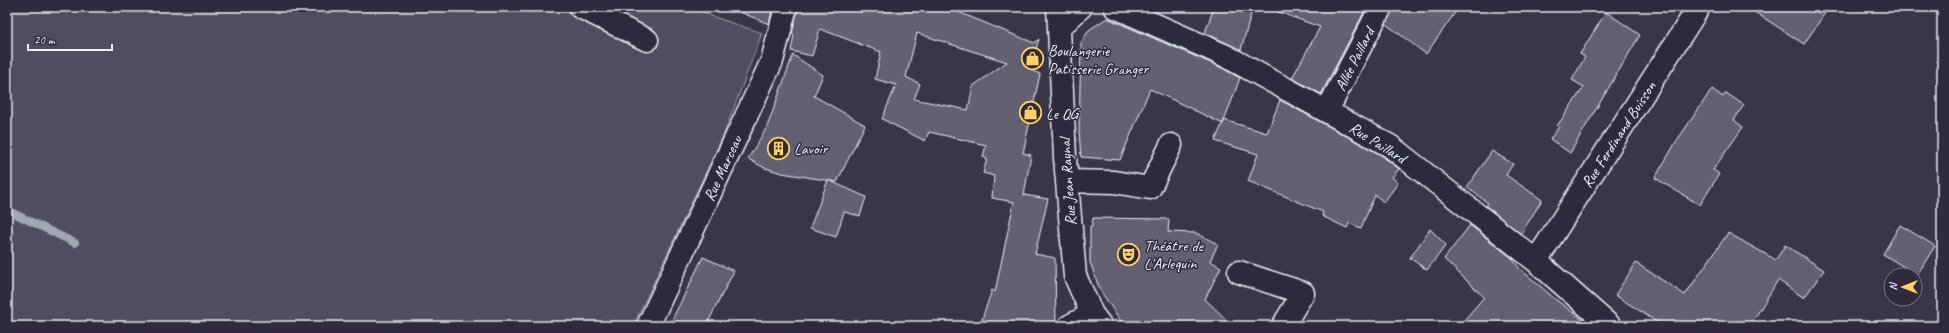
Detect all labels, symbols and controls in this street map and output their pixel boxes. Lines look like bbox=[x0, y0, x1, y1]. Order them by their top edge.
street label: Allée Paillard bbox=[1330, 22, 1381, 94]
scale bar bbox=[28, 26, 112, 52]
text: 20 m bbox=[34, 32, 56, 48]
place label: Boulangerie Patisserie Granger bbox=[1048, 41, 1149, 79]
shop icon: Boulangerie Patisserie Granger bbox=[1020, 46, 1046, 72]
street label: Rue Ferdinand Buisson bbox=[1577, 77, 1661, 191]
shop icon: Le QG bbox=[1018, 100, 1044, 126]
place label: Le QG bbox=[1046, 104, 1080, 124]
street label: Rue Paillard bbox=[1345, 118, 1412, 170]
street label: Rue Marceau bbox=[699, 131, 747, 204]
street label: Rue Jean Raynal bbox=[1055, 134, 1081, 226]
building icon: Lavoir bbox=[766, 135, 792, 161]
place label: Lavoir bbox=[794, 139, 828, 159]
place label: Théâtre de L'Arlequin bbox=[1144, 236, 1205, 274]
theatre icon: Théâtre de L'Arlequin bbox=[1115, 241, 1141, 267]
north arrow bbox=[1883, 267, 1923, 307]
text: N bbox=[1886, 281, 1900, 290]

